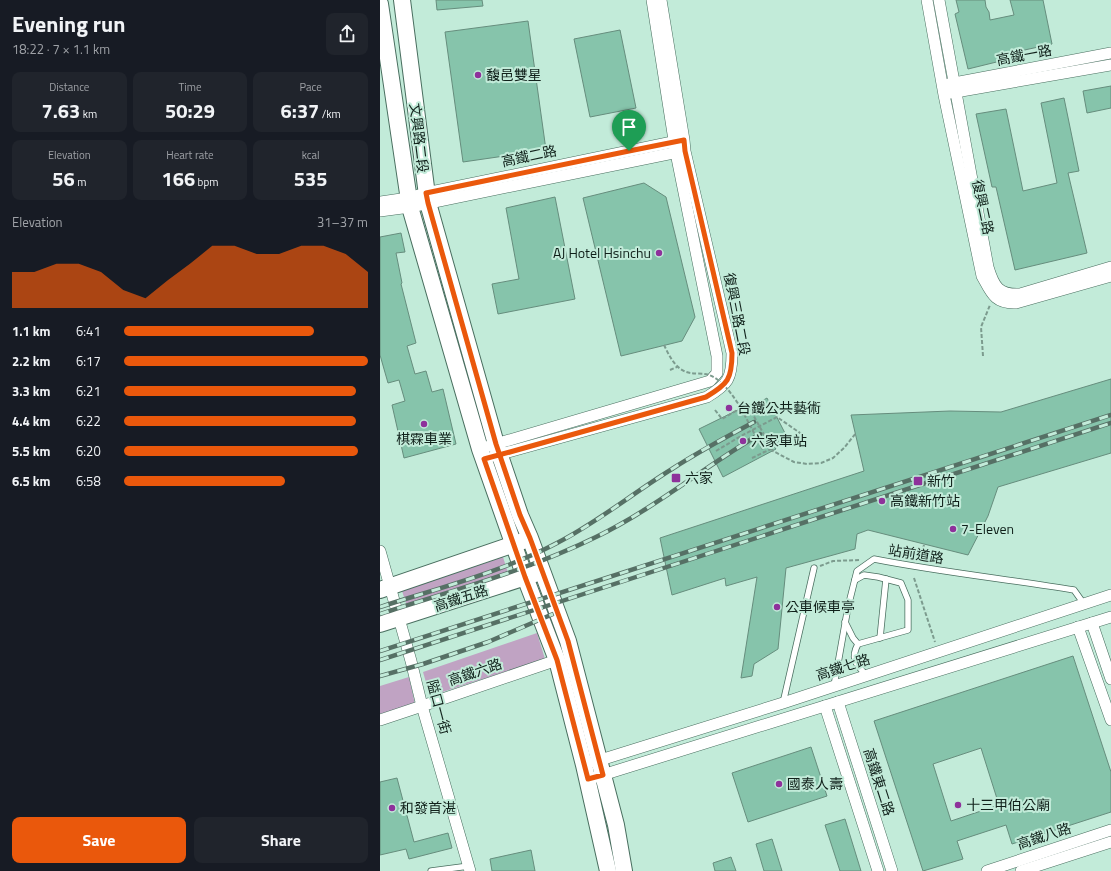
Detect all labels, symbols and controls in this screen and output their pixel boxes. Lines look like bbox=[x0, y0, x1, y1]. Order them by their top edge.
text: Evening run bbox=[12, 7, 125, 41]
button: share bbox=[326, 13, 368, 55]
text: 18:22 · 7 × 1.1 km bbox=[12, 39, 110, 59]
street label: 高鐵一路 bbox=[994, 39, 1053, 70]
place label: 馥邑雙星 bbox=[486, 64, 542, 85]
marker: 馥邑雙星 bbox=[473, 70, 483, 80]
text: Distance bbox=[49, 79, 89, 95]
text: Time bbox=[179, 79, 201, 95]
text: Pace bbox=[300, 79, 322, 95]
text: 7.63 bbox=[42, 95, 80, 126]
text: 50:29 bbox=[165, 95, 215, 126]
text: 6:37 bbox=[281, 95, 319, 126]
street label: 文興路二段 bbox=[405, 102, 434, 174]
text: km bbox=[80, 106, 97, 122]
text: /km bbox=[319, 106, 341, 122]
pin bbox=[612, 110, 646, 151]
icon: arrive bbox=[618, 116, 640, 138]
street label: 高鐵二路 bbox=[499, 139, 558, 172]
text: Elevation bbox=[48, 147, 91, 163]
text: Heart rate bbox=[166, 147, 214, 163]
text: kcal bbox=[302, 147, 320, 163]
text: 56 bbox=[52, 163, 75, 194]
text: 166 bbox=[162, 163, 195, 194]
text: 535 bbox=[294, 163, 327, 194]
text: m bbox=[75, 174, 86, 190]
text: bpm bbox=[195, 174, 218, 190]
street label: 復興二路 bbox=[967, 177, 1000, 236]
text: Elevation bbox=[12, 212, 63, 232]
text: 31–37 m bbox=[317, 212, 368, 232]
place label: AJ Hotel Hsinchu bbox=[553, 242, 651, 263]
marker: AJ Hotel Hsinchu bbox=[654, 248, 664, 258]
street label: 復興三路二段 bbox=[719, 271, 756, 357]
text: 1.1 km bbox=[12, 321, 50, 341]
text: 6:41 bbox=[76, 321, 101, 341]
text: 2.2 km bbox=[12, 351, 50, 371]
text: 6:17 bbox=[76, 351, 101, 371]
text: 3.3 km bbox=[12, 381, 50, 401]
text: 6:21 bbox=[76, 381, 101, 401]
place label: 台鐵公共藝術 bbox=[737, 397, 821, 418]
marker: 台鐵公共藝術 bbox=[724, 403, 734, 413]
text: 4.4 km bbox=[12, 411, 50, 431]
text: 6:22 bbox=[76, 411, 101, 431]
marker: 棋霖車業 bbox=[419, 419, 429, 429]
place label: 棋霖車業 bbox=[396, 428, 452, 449]
place label: 六家車站 bbox=[751, 430, 807, 451]
marker: 六家車站 bbox=[738, 436, 748, 446]
text: 5.5 km bbox=[12, 441, 50, 461]
text: 6:20 bbox=[76, 441, 101, 461]
place label: 六家 bbox=[685, 467, 713, 488]
place label: 新竹 bbox=[927, 470, 955, 491]
text: 6.5 km bbox=[12, 471, 50, 491]
text: 6:58 bbox=[76, 471, 101, 491]
marker: 六家 bbox=[670, 472, 682, 484]
marker: 新竹 bbox=[912, 475, 924, 487]
place label: 高鐵新竹站 bbox=[890, 490, 960, 511]
marker: 高鐵新竹站 bbox=[877, 496, 887, 506]
place label: 7-Eleven bbox=[961, 518, 1014, 539]
marker: 7-Eleven bbox=[948, 524, 958, 534]
street label: 站前道路 bbox=[887, 539, 945, 568]
street label: 高鐵五路 bbox=[431, 579, 491, 616]
place label: 公車候車亭 bbox=[785, 596, 855, 617]
marker: 公車候車亭 bbox=[772, 602, 782, 612]
street label: 高鐵七路 bbox=[813, 648, 873, 685]
street label: 高鐵六路 bbox=[445, 652, 505, 691]
street label: 隘口一街 bbox=[422, 677, 457, 737]
street label: 高鐵東二路 bbox=[859, 745, 900, 818]
place label: 國泰人壽 bbox=[787, 773, 843, 794]
marker: 國泰人壽 bbox=[774, 779, 784, 789]
place label: 十三甲伯公廟 bbox=[966, 794, 1050, 815]
place label: 和發首湛 bbox=[400, 797, 456, 818]
marker: 十三甲伯公廟 bbox=[953, 800, 963, 810]
marker: 和發首湛 bbox=[387, 803, 397, 813]
button: Save bbox=[12, 817, 186, 863]
button: Share bbox=[194, 817, 368, 863]
street label: 高鐵八路 bbox=[1014, 817, 1074, 854]

